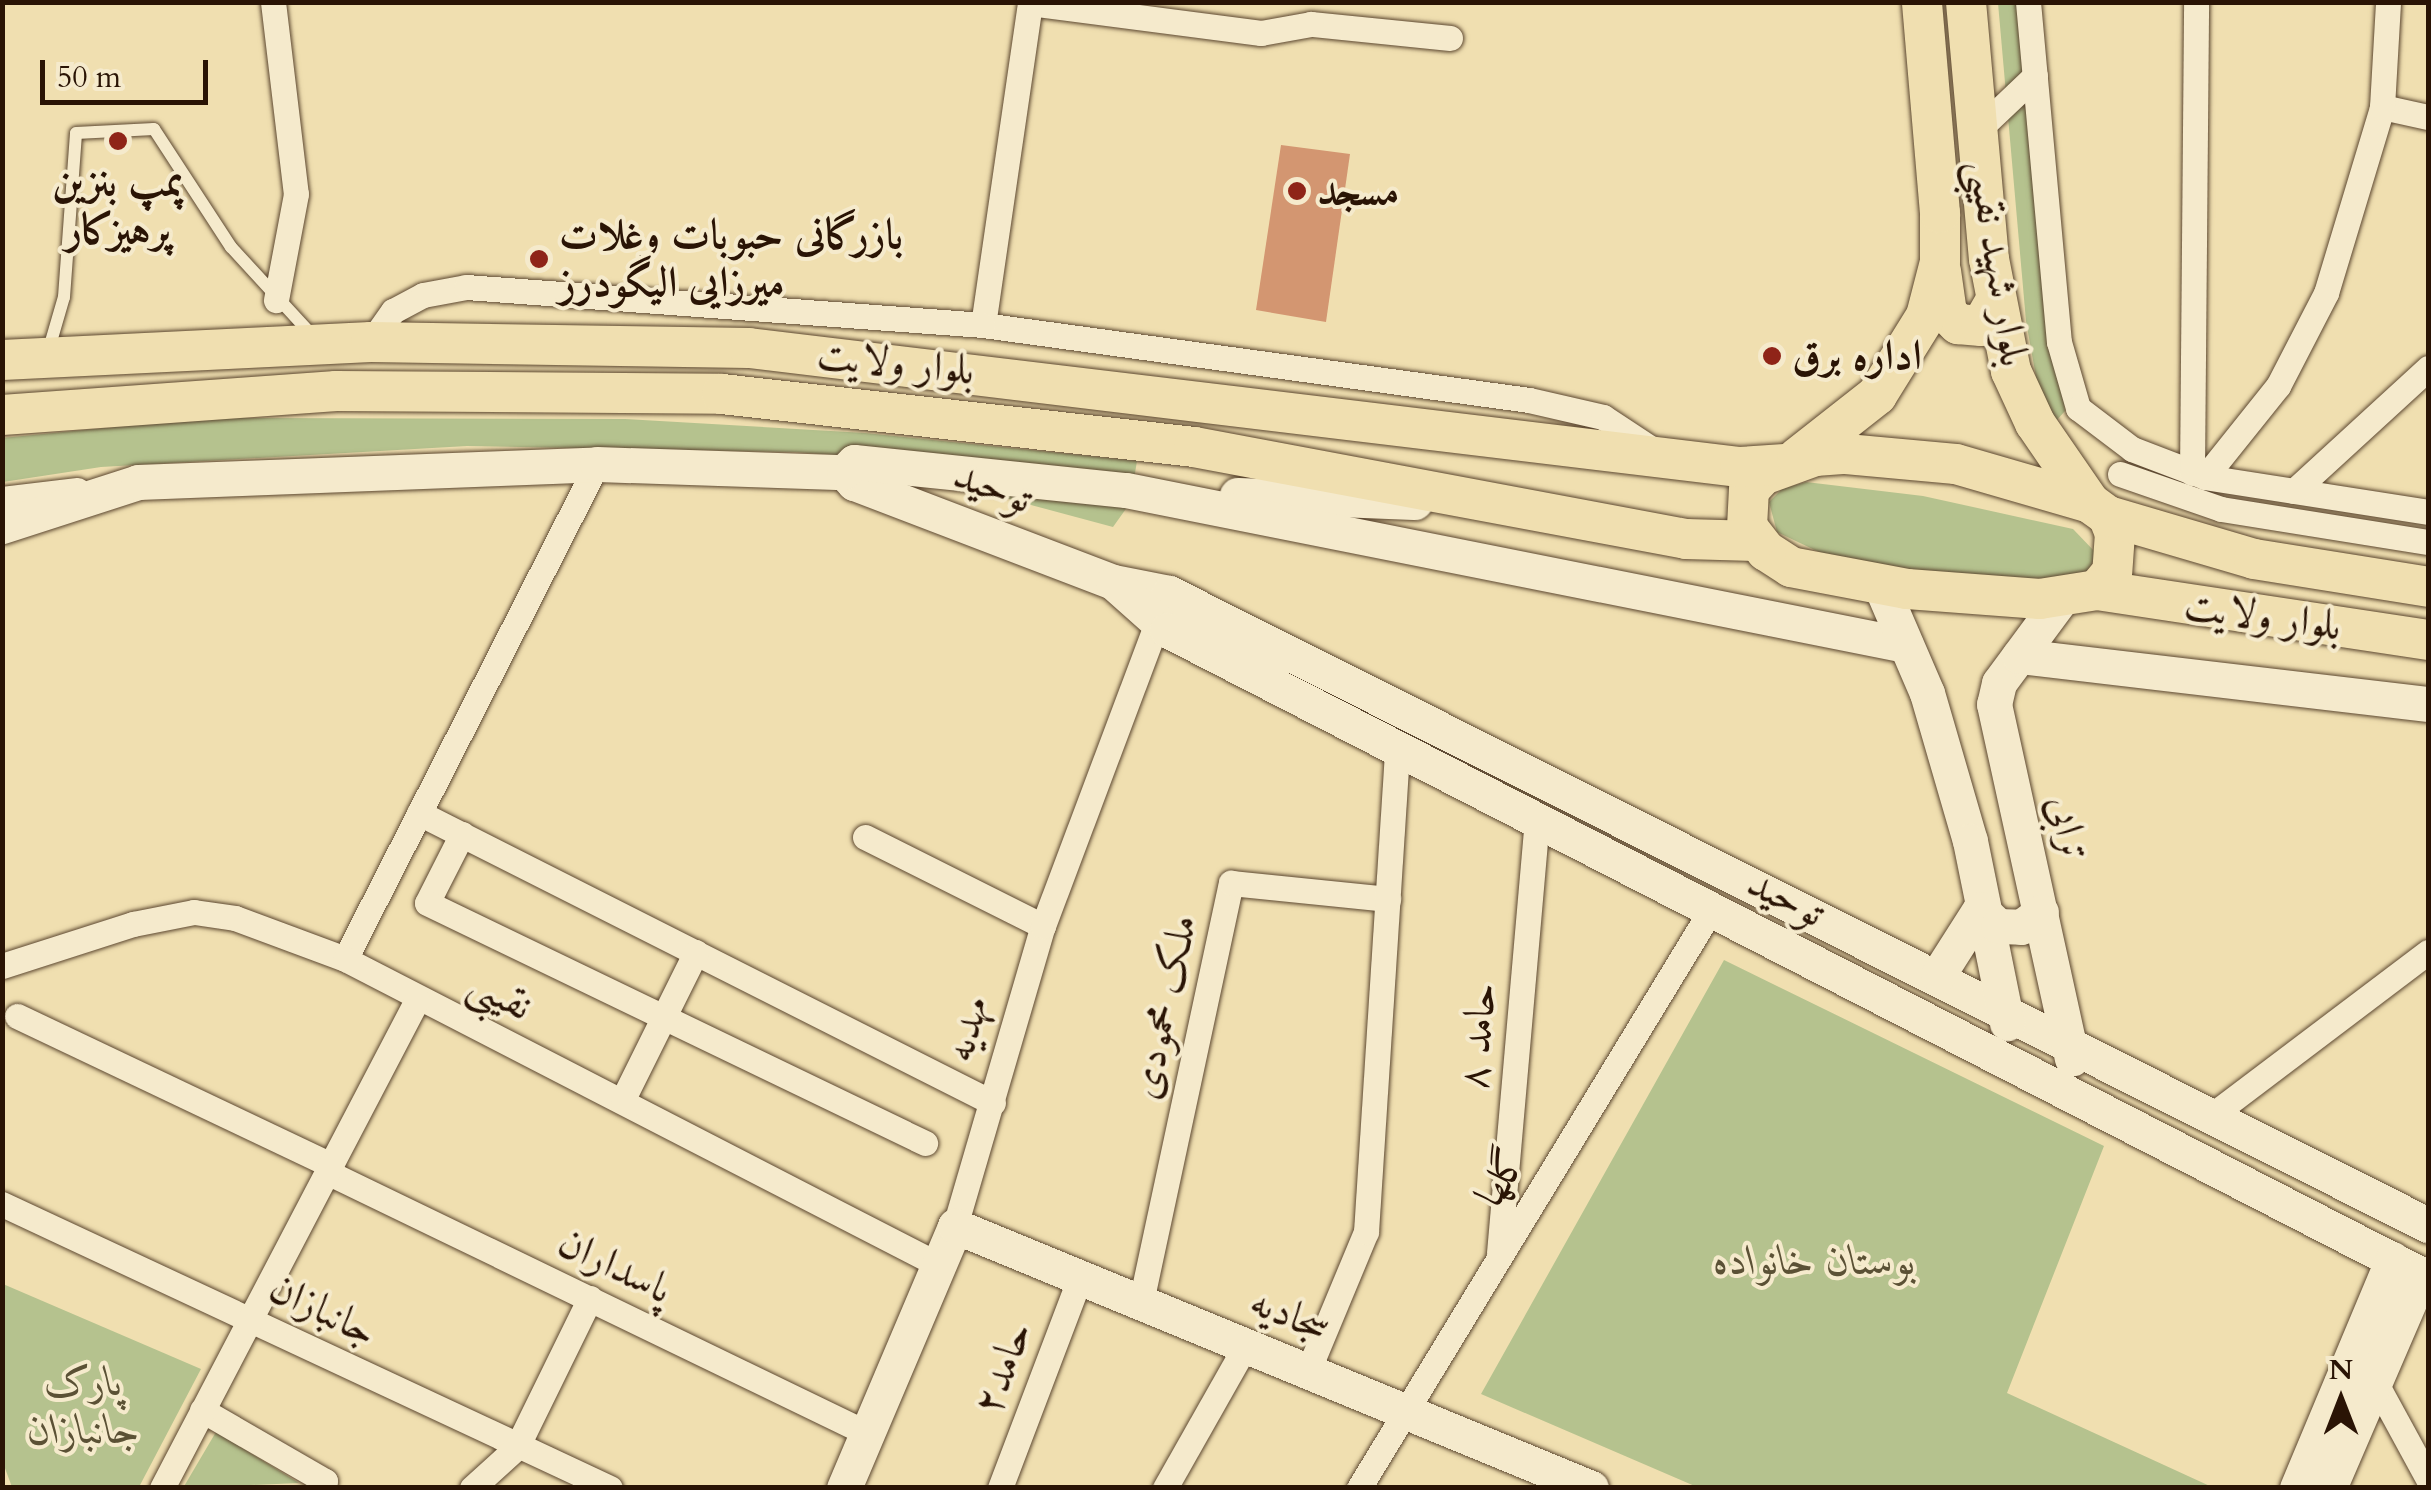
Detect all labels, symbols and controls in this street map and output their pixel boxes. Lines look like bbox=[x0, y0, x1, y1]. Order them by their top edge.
scale bar bbox=[45, 40, 212, 102]
text: 50 m bbox=[57, 57, 121, 98]
marker: پمپ بنزین پرهیزکار bbox=[107, 130, 129, 152]
street label: بلوار شهید نقیبی bbox=[1957, 156, 2039, 370]
place label: پمپ بنزین پرهیزکار bbox=[52, 157, 184, 255]
place label: مسجد bbox=[1317, 166, 1399, 216]
marker: مسجد bbox=[1286, 180, 1308, 202]
place label: بازرگانی حبوبات وغلات میرزایی الیگودرز bbox=[559, 210, 903, 308]
marker: بازرگانی حبوبات وغلات میرزایی الیگودرز bbox=[528, 248, 550, 270]
street label: بلوار ولایت bbox=[815, 330, 977, 396]
place label: اداره برق bbox=[1792, 331, 1922, 381]
marker: اداره برق bbox=[1761, 345, 1783, 367]
street label: توحید bbox=[947, 449, 1039, 525]
street label: بلوار ولایت bbox=[2181, 580, 2345, 652]
street label: ترابی bbox=[2036, 790, 2100, 866]
street label: توحید bbox=[1739, 857, 1833, 939]
street label: ملک محمودی bbox=[1120, 910, 1208, 1104]
street label: نقیبی bbox=[460, 958, 540, 1032]
street label: حامد ۸ bbox=[1448, 980, 1508, 1092]
street label: مهدیه bbox=[934, 990, 1000, 1068]
street label: گلها bbox=[1464, 1140, 1538, 1216]
street label: پاسداران bbox=[550, 1217, 680, 1315]
park label: بوستان خانواده bbox=[1713, 1236, 1917, 1286]
street label: جانبازان bbox=[261, 1263, 385, 1357]
street label: سجادیه bbox=[1243, 1276, 1337, 1354]
street label: حامد۲ bbox=[962, 1314, 1044, 1422]
north arrow bbox=[2291, 1350, 2391, 1450]
text: N bbox=[2329, 1351, 2353, 1389]
park label: پارک جانبازان bbox=[27, 1357, 141, 1455]

